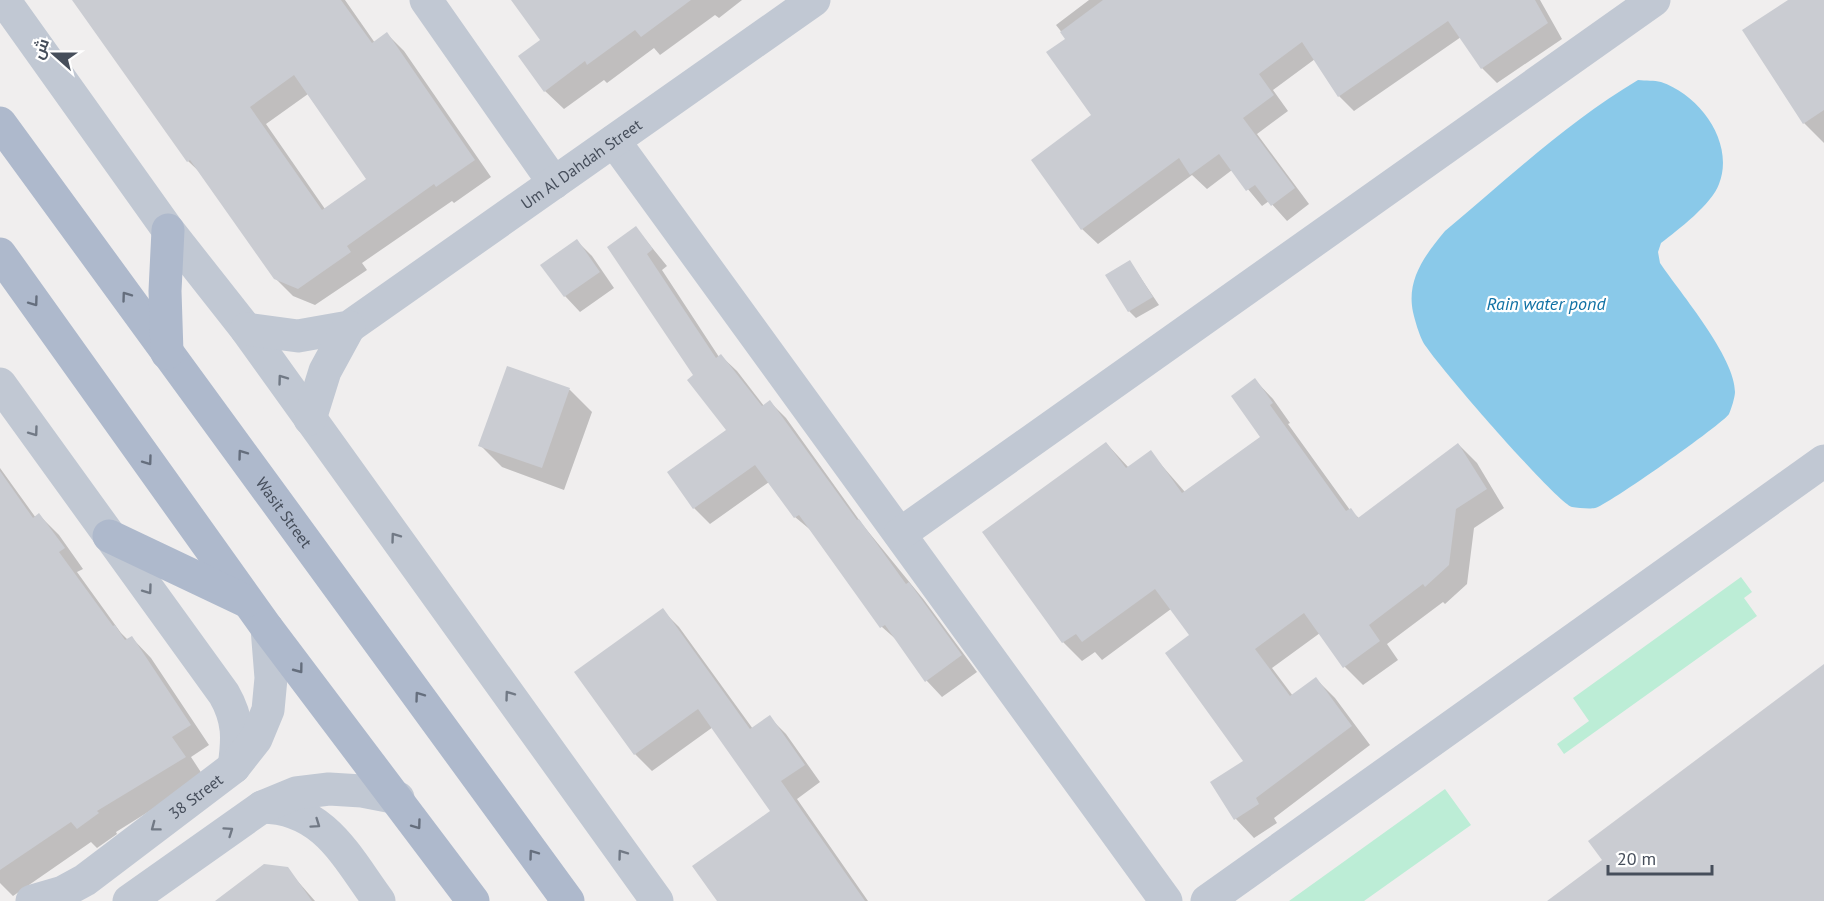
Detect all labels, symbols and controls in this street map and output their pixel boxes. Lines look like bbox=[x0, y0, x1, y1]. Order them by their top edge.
north arrow bbox=[24, 24, 84, 84]
text: ش bbox=[27, 35, 53, 62]
street label: Um Al Dahdah Street bbox=[517, 114, 646, 213]
one-way arrow bbox=[123, 292, 134, 303]
water label: Rain water pond bbox=[1486, 292, 1606, 315]
one-way arrow bbox=[27, 295, 38, 306]
one-way arrow bbox=[278, 374, 289, 385]
one-way arrow bbox=[27, 425, 38, 436]
one-way arrow bbox=[238, 449, 249, 460]
one-way arrow bbox=[140, 454, 151, 465]
street label: Wasit Street bbox=[252, 473, 317, 552]
one-way arrow bbox=[392, 532, 403, 543]
one-way arrow bbox=[141, 583, 152, 594]
one-way arrow bbox=[292, 663, 303, 674]
one-way arrow bbox=[415, 691, 426, 702]
one-way arrow bbox=[505, 691, 516, 702]
street label: 38 Street bbox=[164, 769, 227, 823]
one-way arrow bbox=[310, 817, 321, 828]
one-way arrow bbox=[410, 818, 421, 829]
one-way arrow bbox=[151, 819, 162, 830]
one-way arrow bbox=[222, 827, 233, 838]
scale bar bbox=[1608, 838, 1712, 876]
text: 20 m bbox=[1617, 847, 1656, 870]
one-way arrow bbox=[530, 849, 541, 860]
one-way arrow bbox=[619, 849, 630, 860]

